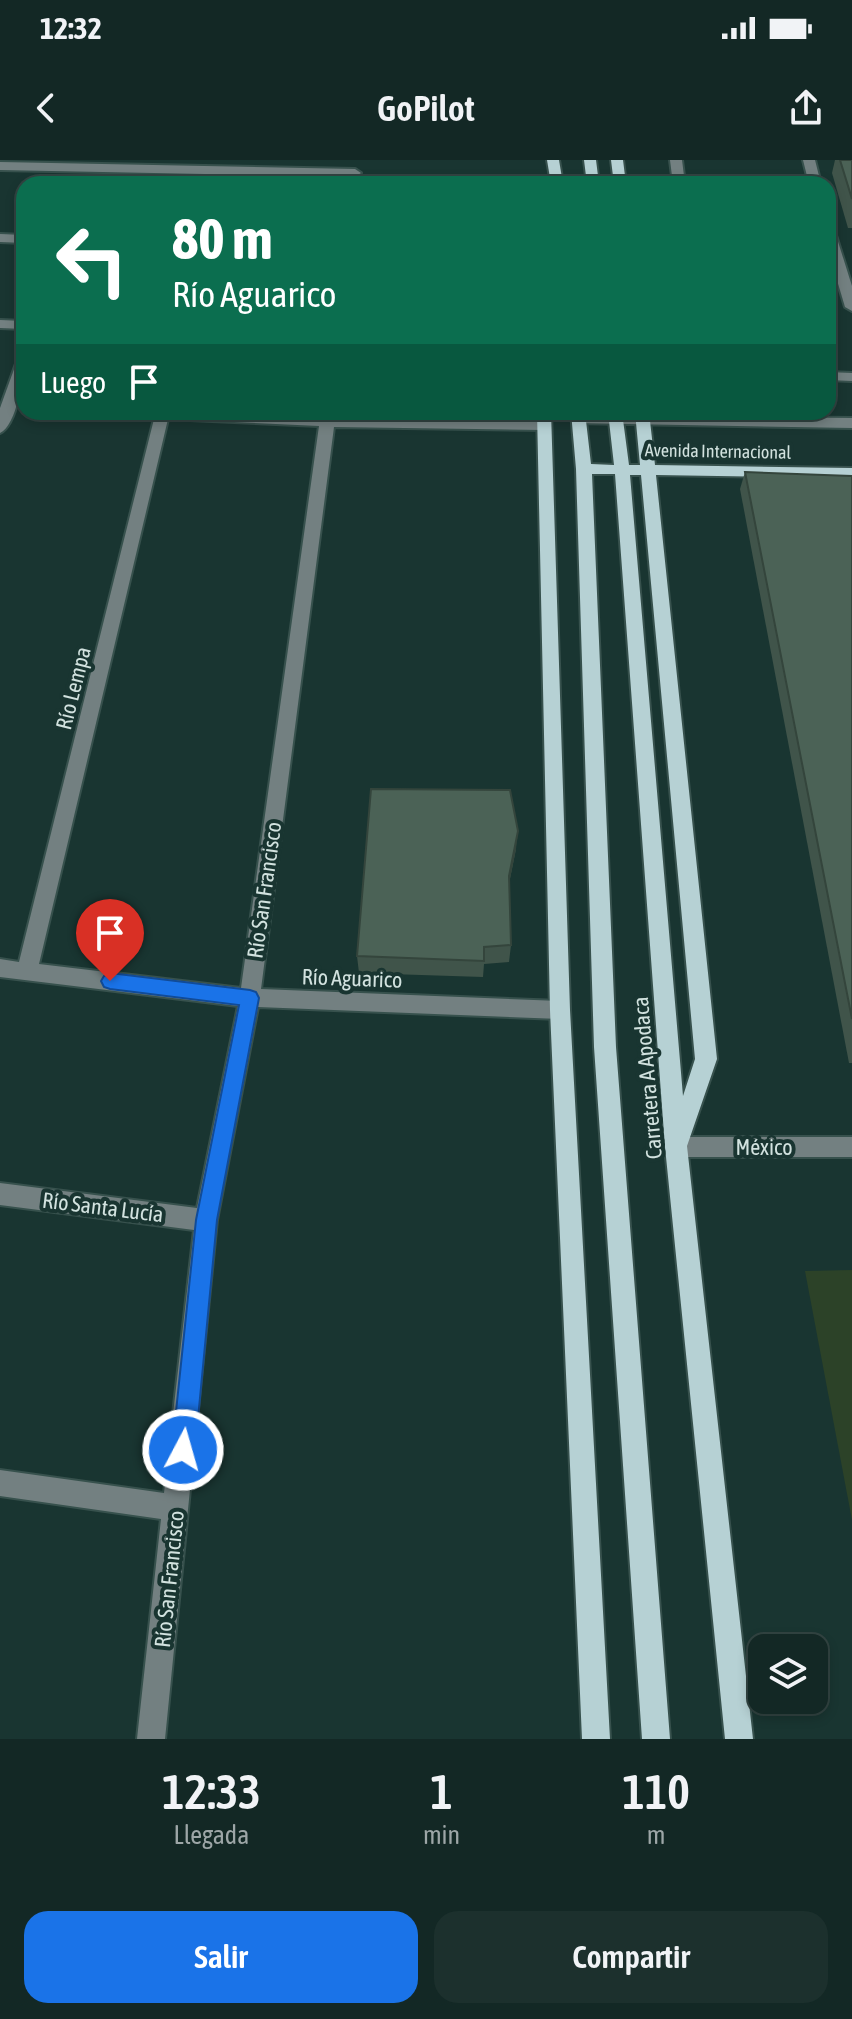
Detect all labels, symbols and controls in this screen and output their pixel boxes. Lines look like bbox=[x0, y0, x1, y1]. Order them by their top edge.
text: 12:32 bbox=[40, 11, 102, 45]
icon: back bbox=[24, 86, 68, 130]
icon: share bbox=[784, 86, 828, 130]
text: GoPilot bbox=[377, 87, 475, 129]
text: 80 m bbox=[172, 207, 273, 271]
icon: left bbox=[40, 208, 144, 312]
text: Río Aguarico bbox=[172, 273, 337, 315]
icon: arrive bbox=[122, 360, 166, 404]
text: Luego bbox=[40, 365, 106, 399]
street label: Avenida Internacional bbox=[645, 439, 792, 463]
street label: Río Lempa bbox=[50, 644, 96, 732]
street label: Río San Francisco bbox=[242, 820, 286, 960]
pin bbox=[76, 899, 144, 981]
icon: arrive bbox=[88, 911, 132, 955]
street label: Río Aguarico bbox=[301, 963, 403, 993]
street label: Carretera A Apodaca bbox=[627, 996, 667, 1160]
street label: México bbox=[736, 1134, 792, 1160]
street label: Río Santa Lucía bbox=[41, 1187, 165, 1227]
position arrow bbox=[141, 1408, 225, 1492]
street label: Río San Francisco bbox=[149, 1509, 189, 1649]
map controls bbox=[748, 1634, 828, 1714]
button: layers bbox=[748, 1634, 828, 1714]
text: 12:33 bbox=[162, 1764, 261, 1819]
text: 1 bbox=[430, 1764, 453, 1819]
text: 110 bbox=[622, 1764, 690, 1819]
text: Llegada bbox=[174, 1820, 249, 1850]
text: min bbox=[423, 1820, 460, 1850]
text: m bbox=[647, 1820, 665, 1850]
button: Salir bbox=[24, 1911, 418, 2003]
button: Compartir bbox=[434, 1911, 828, 2003]

